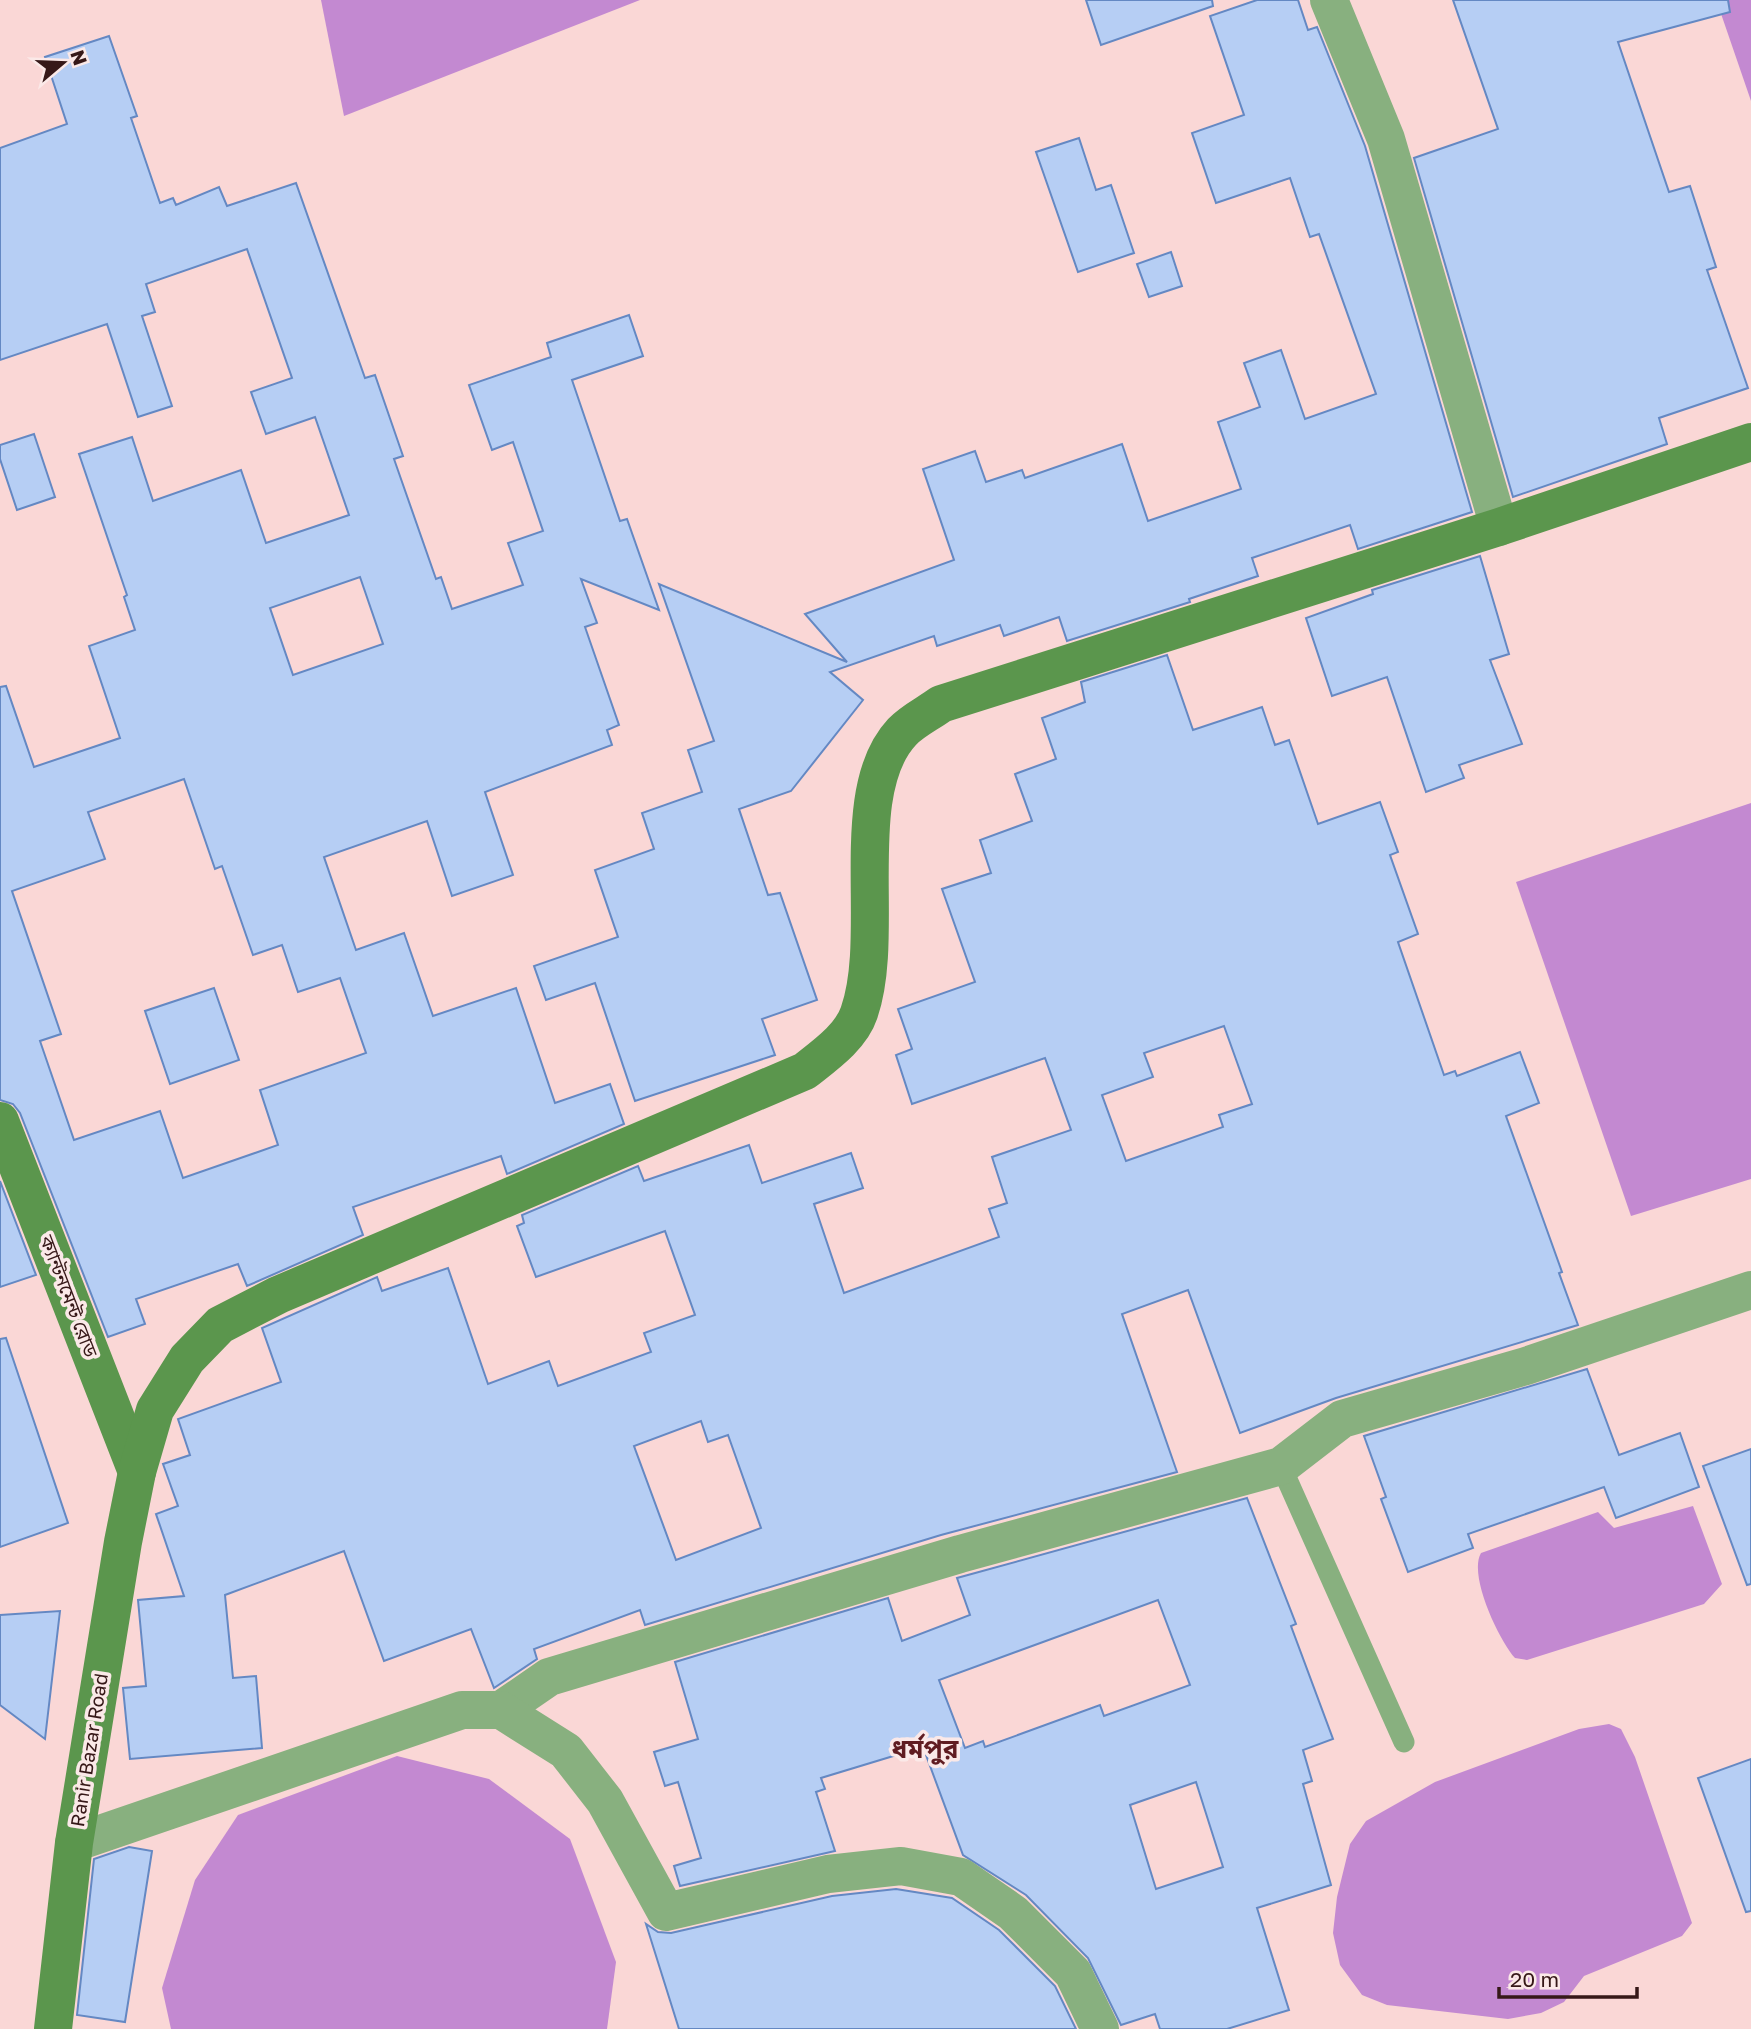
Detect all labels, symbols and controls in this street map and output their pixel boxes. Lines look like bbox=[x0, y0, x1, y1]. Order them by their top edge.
north arrow bbox=[28, 28, 98, 98]
text: N bbox=[66, 47, 93, 68]
street label: ক্যান্টনমেন্ট রোড bbox=[35, 1231, 103, 1360]
street label: Ranir Bazar Road bbox=[65, 1672, 112, 1828]
district label: ধর্মপুর bbox=[892, 1733, 959, 1766]
scale bar bbox=[1499, 1955, 1637, 1999]
text: 20 m bbox=[1510, 1966, 1559, 1992]

